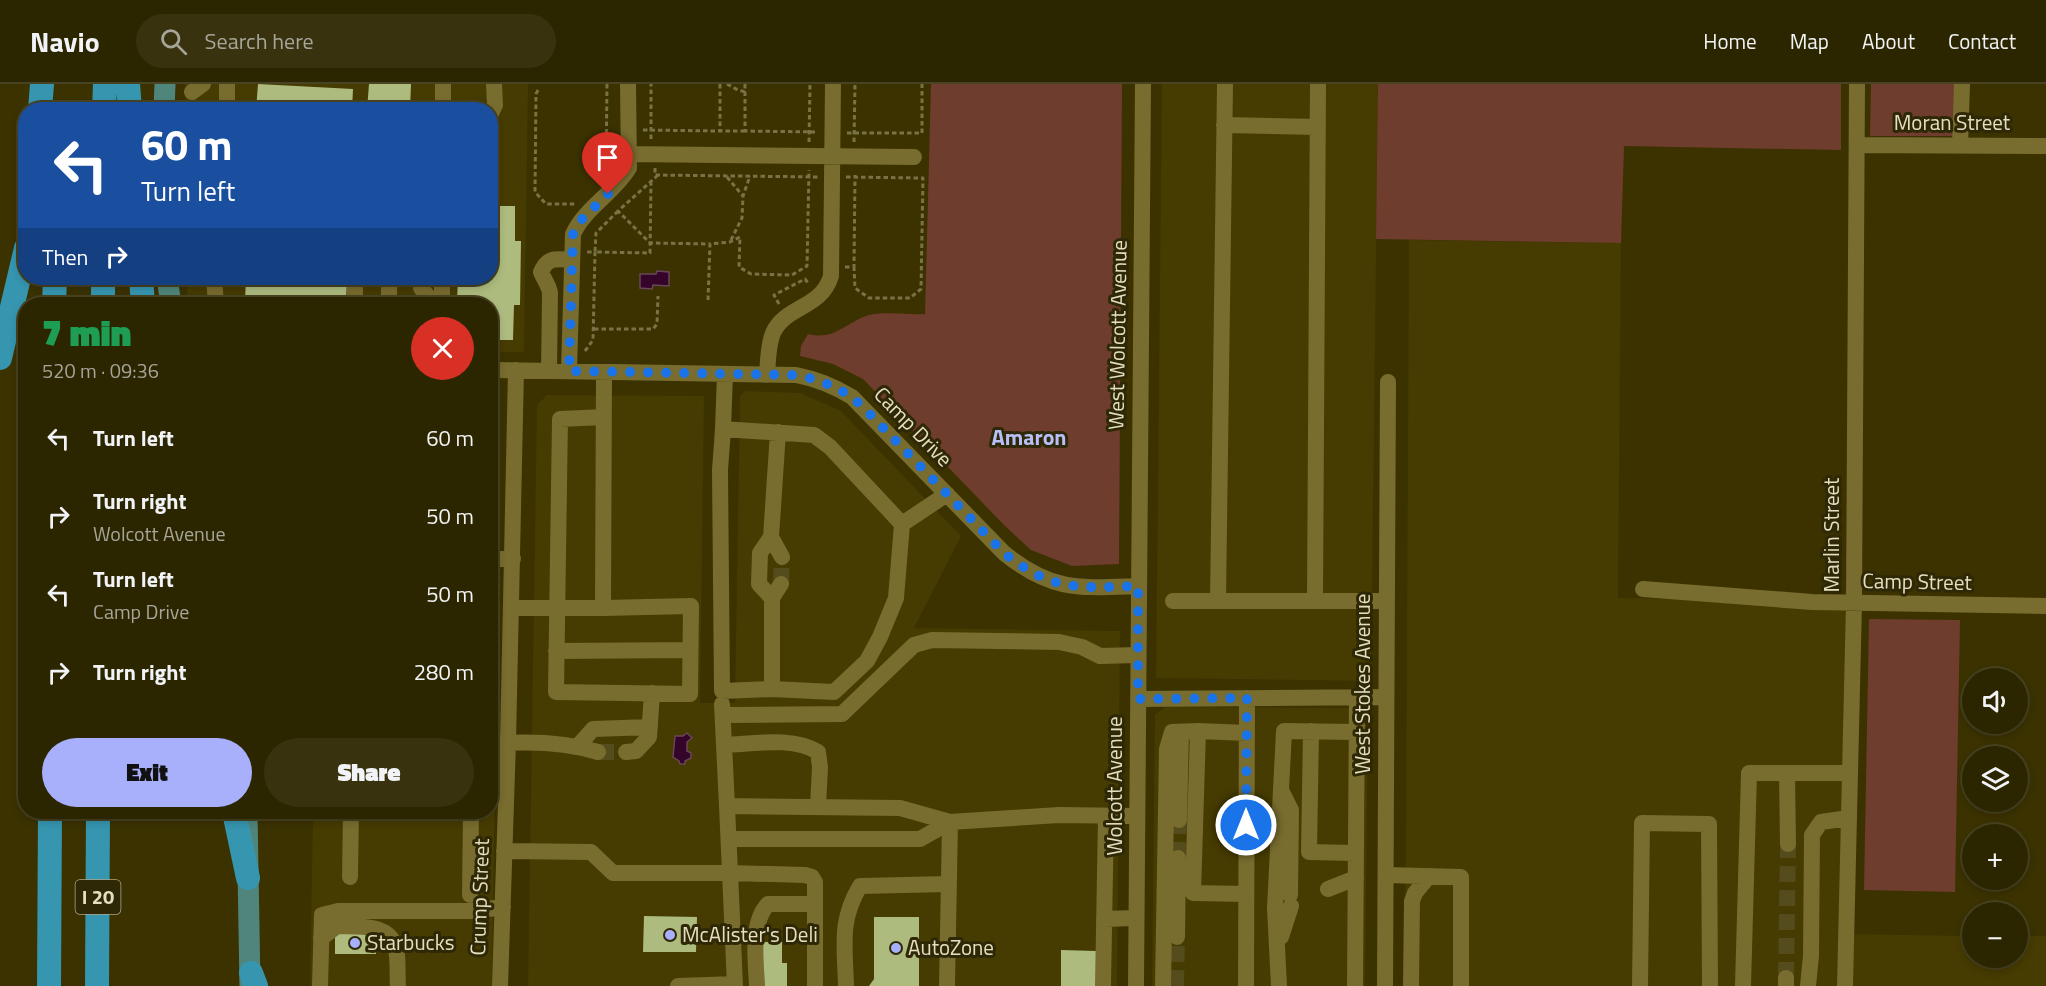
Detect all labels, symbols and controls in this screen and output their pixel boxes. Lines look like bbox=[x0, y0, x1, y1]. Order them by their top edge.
search box bbox=[136, 14, 556, 68]
text: Navio bbox=[30, 20, 100, 63]
text: Search here bbox=[205, 24, 314, 58]
icon: search bbox=[157, 25, 190, 58]
text: Home bbox=[1703, 25, 1757, 57]
text: Map bbox=[1790, 25, 1829, 57]
text: About bbox=[1862, 25, 1915, 57]
text: Contact bbox=[1948, 25, 2016, 57]
street label: Moran Street bbox=[1894, 106, 2011, 138]
text: 60 m bbox=[141, 112, 233, 176]
icon: left bbox=[42, 126, 120, 204]
pin bbox=[582, 132, 633, 194]
icon: arrive bbox=[591, 141, 624, 174]
text: Turn left bbox=[141, 170, 235, 211]
text: Then bbox=[42, 240, 88, 274]
icon: right bbox=[100, 240, 133, 273]
street label: West Wolcott Avenue bbox=[1099, 240, 1135, 430]
text: 7 min bbox=[42, 305, 131, 360]
button: close bbox=[411, 317, 474, 380]
text: 520 m · 09:36 bbox=[42, 355, 159, 386]
street label: Camp Drive bbox=[867, 379, 960, 474]
district label: Amaron bbox=[992, 420, 1067, 454]
text: Turn left bbox=[93, 421, 174, 455]
text: 60 m bbox=[426, 421, 474, 455]
icon: left bbox=[42, 422, 75, 455]
street label: Marlin Street bbox=[1815, 477, 1847, 592]
text: Turn right bbox=[93, 484, 187, 518]
text: 50 m bbox=[426, 499, 474, 533]
icon: right bbox=[42, 500, 75, 533]
text: Wolcott Avenue bbox=[93, 518, 226, 549]
text: Turn left bbox=[93, 562, 174, 596]
street label: Camp Street bbox=[1862, 564, 1973, 598]
text: 50 m bbox=[426, 577, 474, 611]
icon: left bbox=[42, 578, 75, 611]
street label: West Stokes Avenue bbox=[1346, 594, 1378, 774]
text: Camp Drive bbox=[93, 596, 189, 627]
text: Turn right bbox=[93, 655, 187, 689]
text: 280 m bbox=[414, 655, 474, 689]
icon: right bbox=[42, 656, 75, 689]
map controls bbox=[1962, 668, 2028, 968]
button: sound bbox=[1962, 668, 2028, 734]
street label: Wolcott Avenue bbox=[1098, 716, 1130, 856]
button: Exit bbox=[42, 738, 252, 807]
button: Share bbox=[264, 738, 474, 807]
button: layers bbox=[1962, 746, 2028, 812]
position arrow bbox=[1214, 793, 1278, 857]
button: + bbox=[1962, 824, 2028, 890]
street label: Crump Street bbox=[461, 837, 497, 956]
road number: I 20 bbox=[76, 880, 120, 914]
button: − bbox=[1962, 902, 2028, 968]
place label: McAlister's Deli bbox=[682, 918, 818, 950]
place label: Starbucks bbox=[367, 926, 455, 958]
marker: McAlister's Deli bbox=[663, 928, 677, 942]
place label: AutoZone bbox=[908, 931, 994, 963]
marker: Starbucks bbox=[348, 936, 362, 950]
marker: AutoZone bbox=[889, 941, 903, 955]

